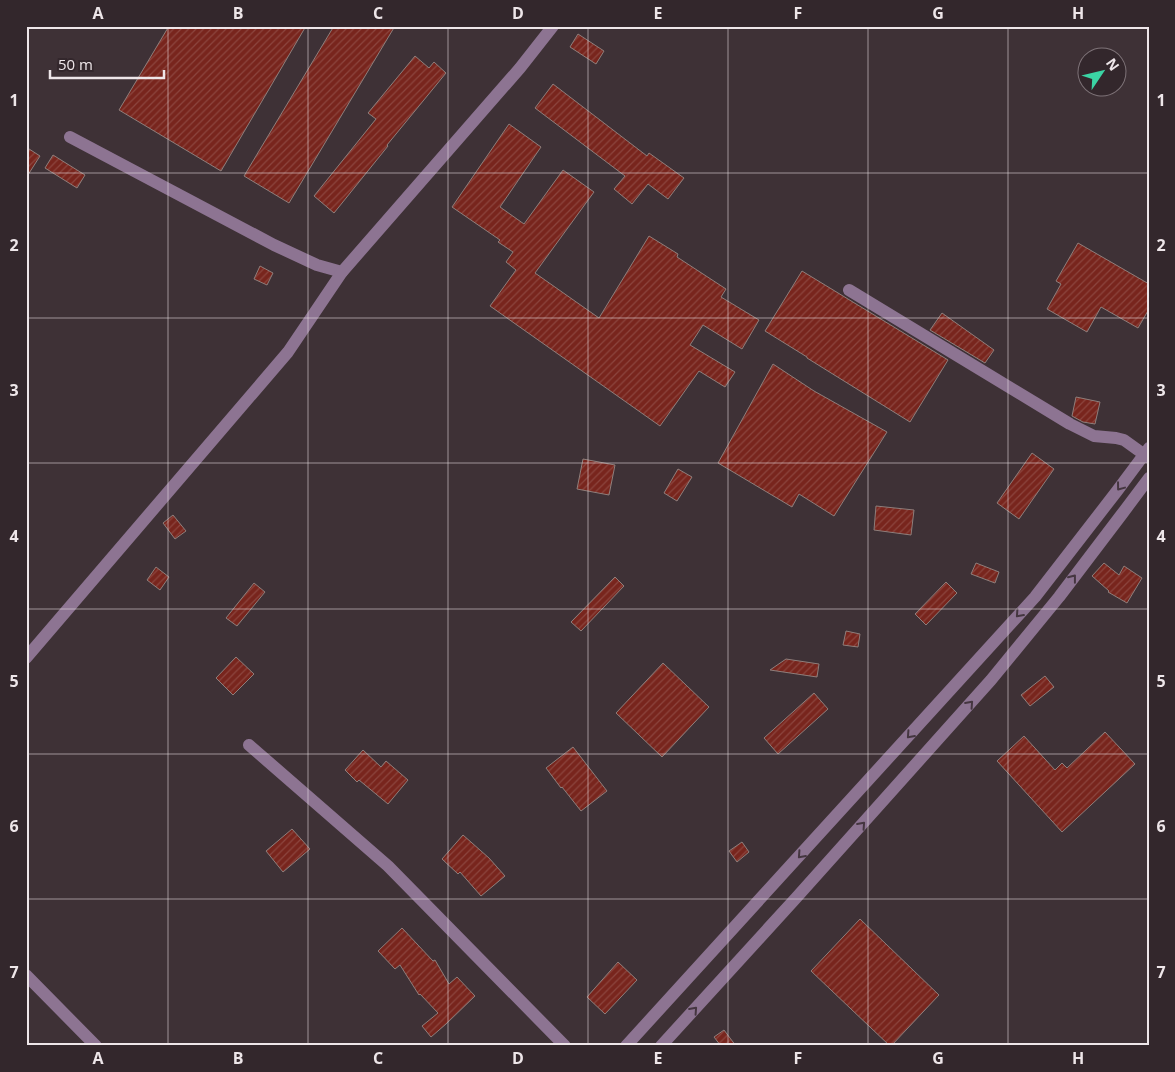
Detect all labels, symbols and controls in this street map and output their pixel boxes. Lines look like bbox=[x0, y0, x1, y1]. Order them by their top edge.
text: A bbox=[92, 2, 104, 24]
text: B bbox=[233, 2, 243, 24]
text: C bbox=[373, 2, 383, 24]
text: D bbox=[512, 2, 524, 24]
text: E bbox=[654, 2, 663, 24]
text: F bbox=[794, 2, 802, 24]
text: G bbox=[932, 2, 944, 24]
text: H bbox=[1072, 2, 1084, 24]
scale bar bbox=[50, 48, 164, 80]
north arrow bbox=[1078, 48, 1128, 98]
text: 50 m bbox=[58, 54, 93, 74]
text: N bbox=[1102, 54, 1124, 74]
text: 1 bbox=[9, 89, 19, 111]
text: 1 bbox=[1156, 89, 1166, 111]
text: 2 bbox=[9, 234, 19, 256]
text: 2 bbox=[1156, 234, 1166, 256]
text: 3 bbox=[9, 379, 19, 401]
text: 3 bbox=[1156, 379, 1166, 401]
one-way arrow bbox=[1118, 481, 1126, 490]
text: 4 bbox=[9, 525, 19, 547]
text: 4 bbox=[1156, 525, 1166, 547]
one-way arrow bbox=[1068, 575, 1076, 584]
one-way arrow bbox=[1016, 609, 1025, 618]
text: 5 bbox=[9, 670, 19, 692]
text: 5 bbox=[1156, 670, 1166, 692]
one-way arrow bbox=[964, 700, 973, 709]
one-way arrow bbox=[907, 729, 916, 738]
text: 6 bbox=[9, 815, 19, 837]
text: 6 bbox=[1156, 815, 1166, 837]
one-way arrow bbox=[856, 821, 865, 830]
one-way arrow bbox=[798, 849, 807, 858]
text: 7 bbox=[9, 961, 19, 983]
text: 7 bbox=[1156, 961, 1166, 983]
one-way arrow bbox=[688, 1006, 697, 1015]
text: A bbox=[92, 1047, 104, 1069]
text: B bbox=[233, 1047, 243, 1069]
text: C bbox=[373, 1047, 383, 1069]
text: D bbox=[512, 1047, 524, 1069]
text: E bbox=[654, 1047, 663, 1069]
text: F bbox=[794, 1047, 802, 1069]
text: G bbox=[932, 1047, 944, 1069]
text: H bbox=[1072, 1047, 1084, 1069]

